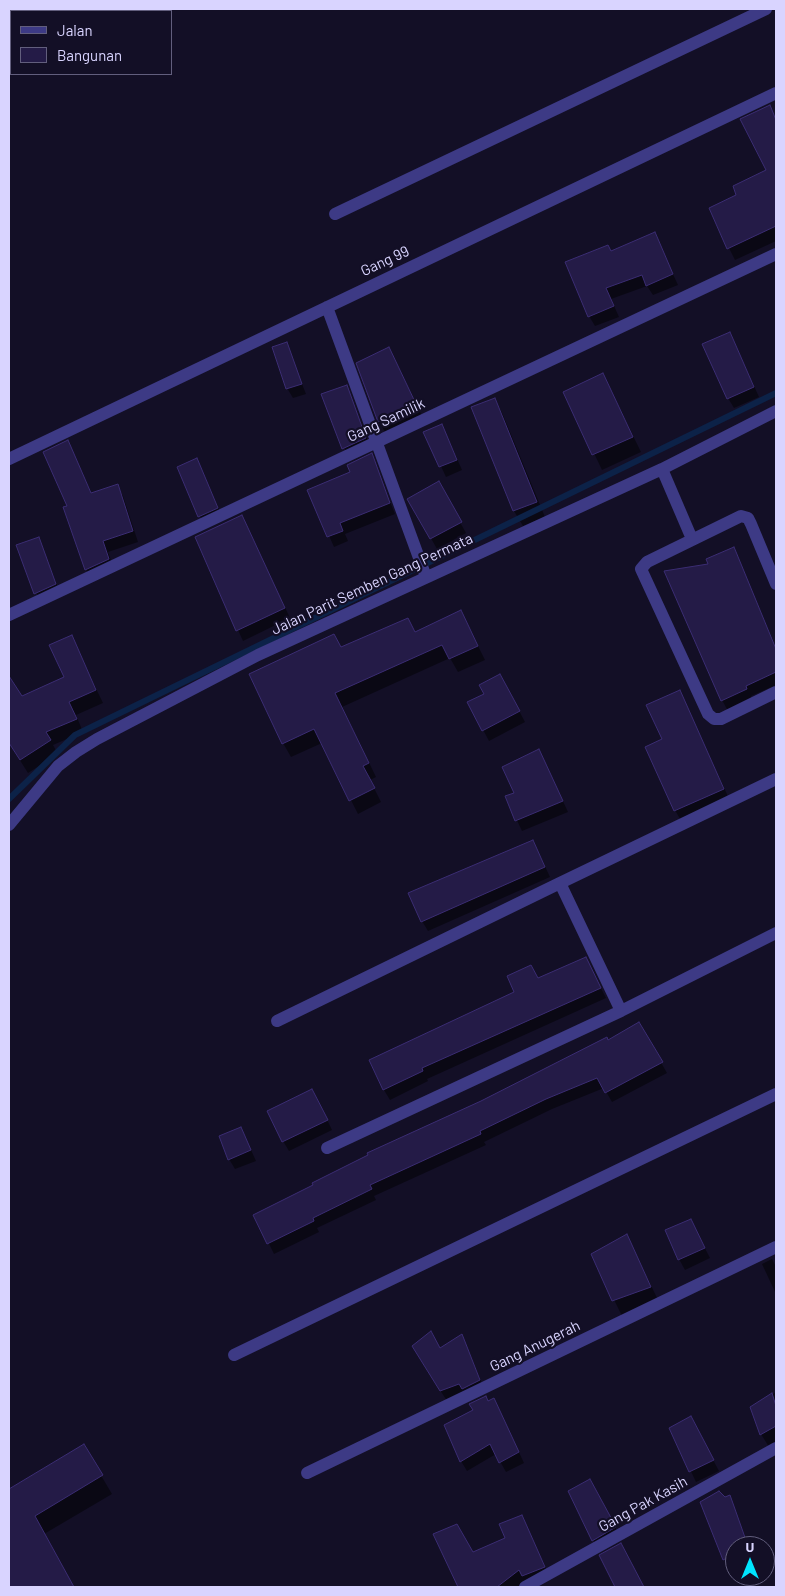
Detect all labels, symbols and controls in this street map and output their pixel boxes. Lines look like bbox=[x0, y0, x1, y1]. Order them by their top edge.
legend bbox=[10, 10, 172, 75]
text: Jalan bbox=[57, 21, 93, 39]
text: Bangunan bbox=[57, 46, 122, 64]
street label: Gang 99 bbox=[358, 242, 412, 280]
street label: Gang Samilik bbox=[344, 394, 428, 446]
street label: Jalan Parit Semben Gang Permata bbox=[268, 529, 476, 639]
street label: Gang Anugerah bbox=[487, 1316, 583, 1376]
street label: Gang Pak Kasih bbox=[595, 1472, 691, 1536]
north arrow bbox=[725, 1536, 775, 1586]
text: U bbox=[746, 1538, 754, 1555]

